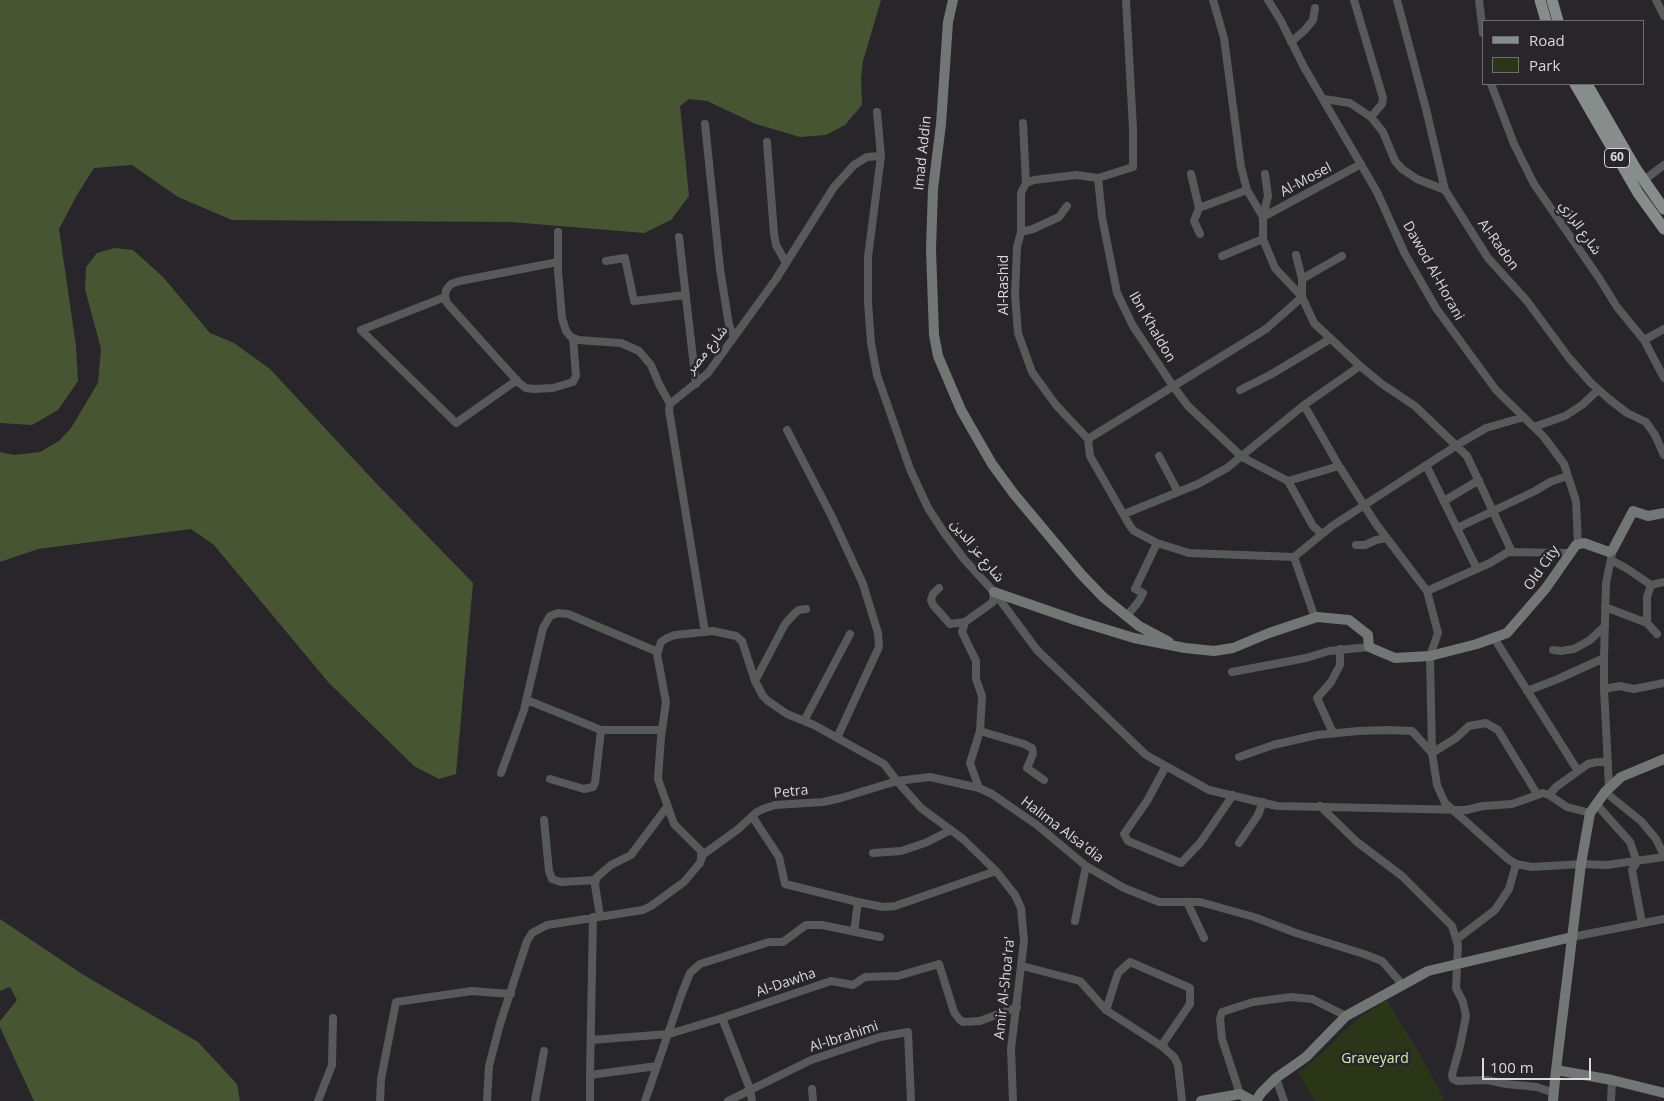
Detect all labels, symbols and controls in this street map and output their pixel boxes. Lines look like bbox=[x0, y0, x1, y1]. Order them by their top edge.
legend bbox=[1482, 20, 1644, 85]
text: Road bbox=[1529, 30, 1565, 50]
text: Park bbox=[1529, 55, 1560, 75]
street label: Imad Addin bbox=[911, 115, 935, 191]
road number: 60 bbox=[1604, 148, 1630, 168]
street label: Al-Mosel bbox=[1277, 159, 1335, 201]
street label: شارع الرازي bbox=[1555, 198, 1605, 258]
street label: Al-Radon bbox=[1474, 216, 1522, 274]
street label: Dawod Al-Horani bbox=[1399, 219, 1467, 323]
street label: Al-Rashid bbox=[996, 255, 1012, 315]
street label: Ibn Khaldon bbox=[1125, 289, 1179, 365]
street label: شارع مصر bbox=[683, 323, 731, 377]
street label: شارع عز الدين bbox=[947, 516, 1007, 586]
street label: Old City bbox=[1520, 542, 1564, 594]
street label: Petra bbox=[773, 782, 809, 802]
street label: Halima Alsa'dia bbox=[1017, 793, 1107, 867]
street label: Amir Al-Shoa'ra' bbox=[991, 936, 1019, 1040]
street label: Al-Dawha bbox=[754, 965, 818, 1001]
street label: Al-Ibrahimi bbox=[807, 1018, 881, 1056]
scale bar bbox=[1484, 1048, 1593, 1080]
park label: Graveyard bbox=[1341, 1051, 1409, 1067]
text: 100 m bbox=[1490, 1057, 1534, 1077]

